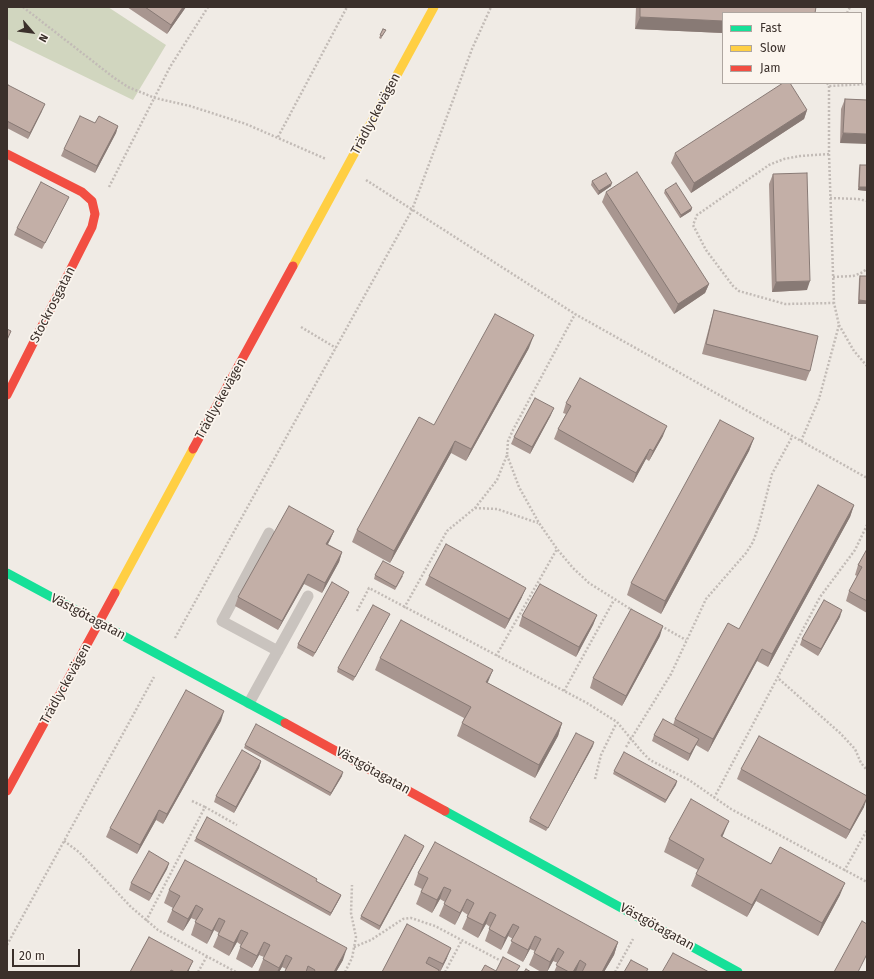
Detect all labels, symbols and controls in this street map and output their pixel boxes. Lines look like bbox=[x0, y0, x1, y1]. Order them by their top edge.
north arrow bbox=[12, 12, 52, 52]
legend bbox=[722, 12, 862, 84]
text: Fast bbox=[760, 21, 782, 35]
text: N bbox=[36, 32, 50, 44]
text: Slow bbox=[760, 41, 786, 55]
text: Jam bbox=[760, 61, 780, 75]
street label: Trädlyckevägen bbox=[348, 71, 404, 157]
street label: Stockrosgatan bbox=[27, 264, 79, 346]
street label: Trädlyckevägen bbox=[192, 356, 250, 442]
street label: Västgötagatan bbox=[48, 591, 128, 643]
street label: Trädlyckevägen bbox=[37, 641, 95, 727]
street label: Västgötagatan bbox=[333, 744, 413, 798]
street label: Västgötagatan bbox=[617, 900, 697, 954]
scale bar bbox=[14, 941, 82, 967]
text: 20 m bbox=[19, 949, 45, 963]

